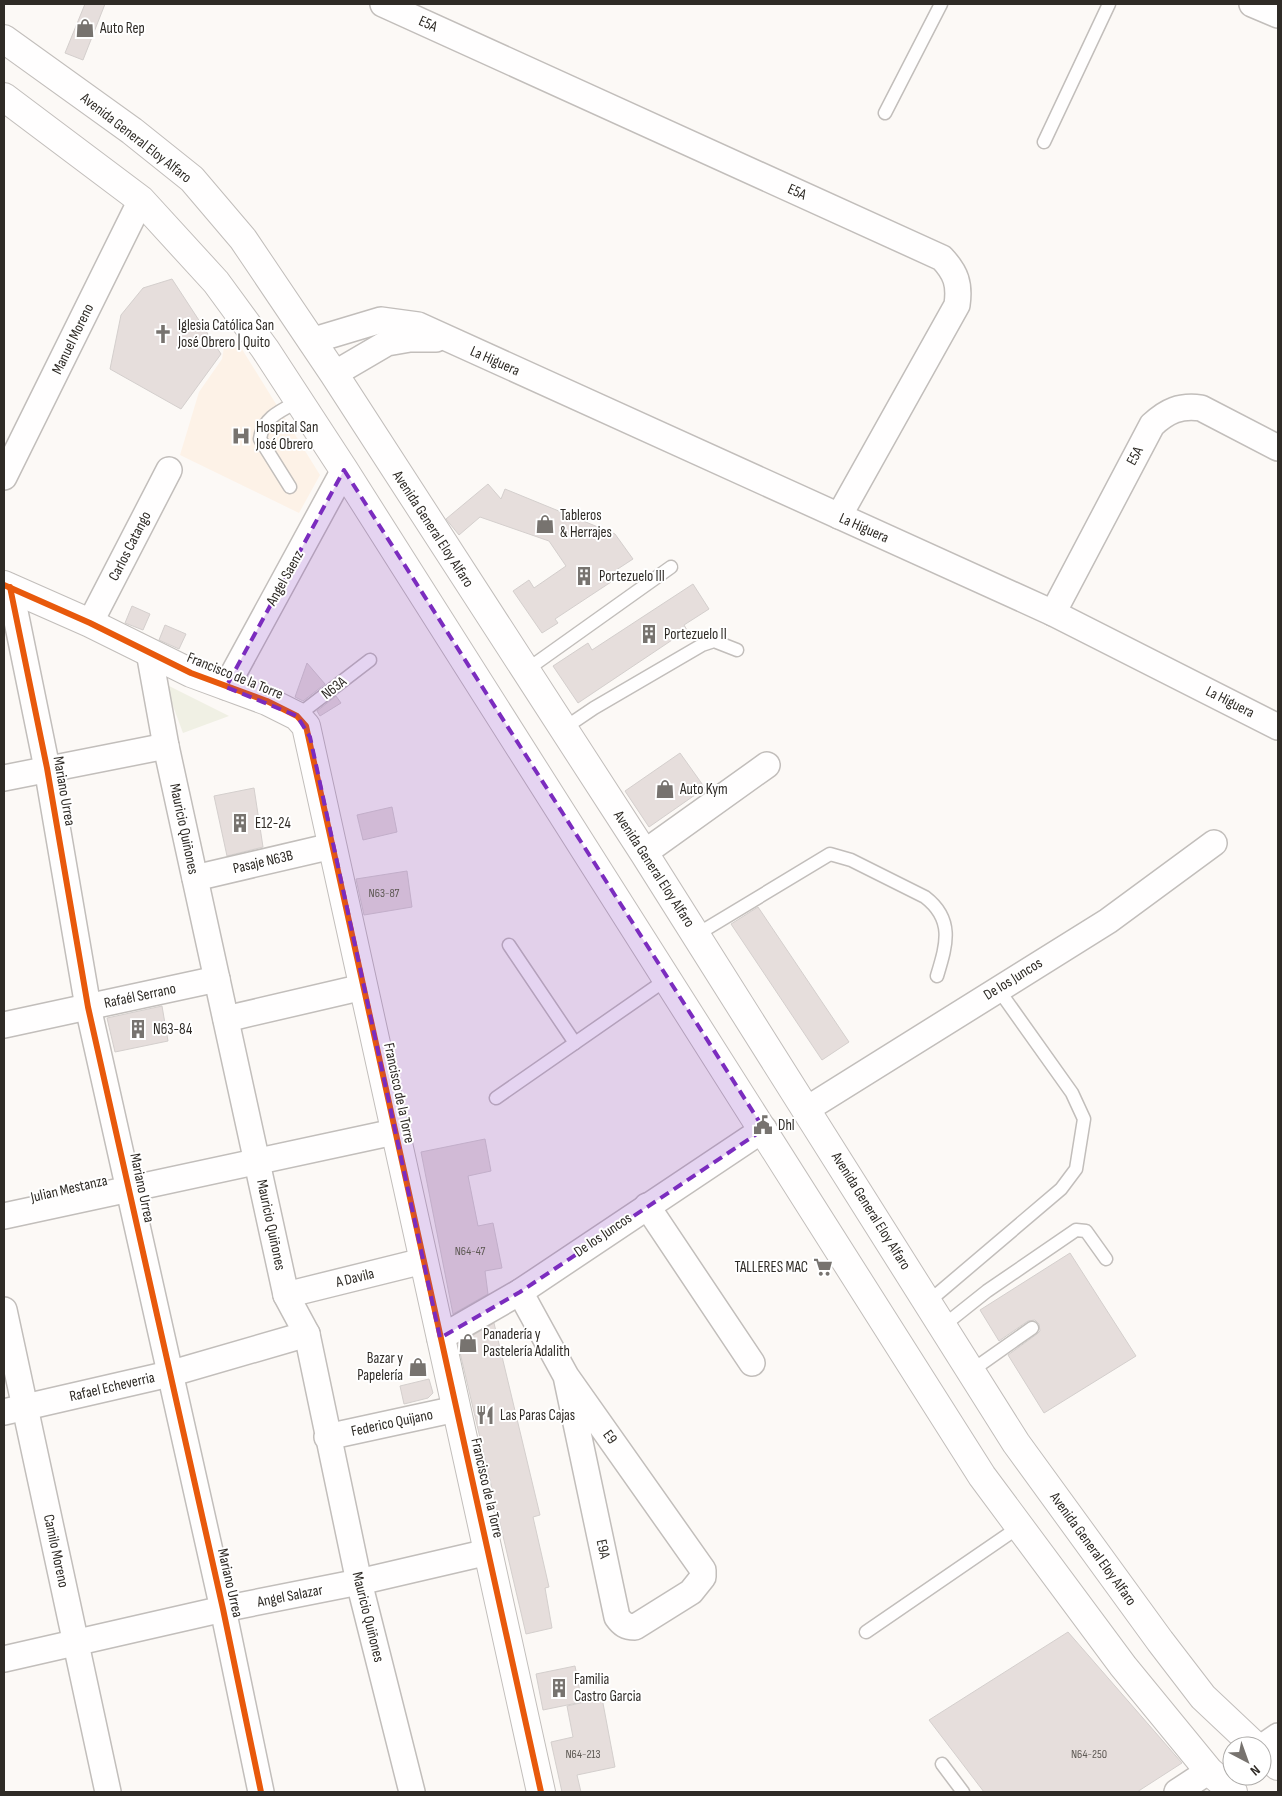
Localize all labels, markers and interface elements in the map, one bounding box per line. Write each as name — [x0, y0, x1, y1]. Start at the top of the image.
street label: E5A — [416, 12, 441, 37]
shop icon: Auto Rep — [74, 17, 96, 39]
place label: Auto Rep — [99, 19, 145, 38]
street label: Avenida General Eloy Alfaro — [76, 88, 195, 187]
street label: E5A — [785, 180, 810, 205]
street label: Manuel Moreno — [48, 300, 98, 378]
place label: Iglesia Católica San José Obrero | Quito — [177, 316, 274, 352]
church icon: Iglesia Católica San José Obrero | Quito — [152, 323, 174, 345]
street label: La Higuera — [467, 342, 523, 380]
place label: Hospital San José Obrero — [255, 418, 318, 454]
hospital icon: Hospital San José Obrero — [230, 425, 252, 447]
street label: E5A — [1122, 443, 1148, 469]
street label: Avenida General Eloy Alfaro — [388, 466, 478, 591]
place label: Tableros & Herrajes — [560, 506, 612, 542]
street label: Carlos Catango — [104, 508, 156, 584]
street label: La Higuera — [836, 509, 892, 547]
shop icon: Tableros & Herrajes — [534, 513, 556, 535]
street label: Angel Saenz — [262, 546, 308, 610]
building icon: Portezuelo III — [573, 565, 595, 587]
place label: Portezuelo III — [599, 567, 665, 586]
building icon: Portezuelo II — [638, 623, 660, 645]
place label: Portezuelo II — [664, 625, 727, 644]
street label: Francisco de la Torre — [184, 648, 286, 704]
street label: N63A — [318, 672, 351, 704]
street label: La Higuera — [1202, 682, 1258, 722]
street label: Mariano Urrea — [49, 755, 79, 827]
shop icon: Auto Kym — [654, 778, 676, 800]
place label: Auto Kym — [679, 780, 728, 799]
street label: Mauricio Quiñones — [165, 782, 203, 876]
street label: Avenida General Eloy Alfaro — [609, 806, 699, 931]
building icon: E12-24 — [229, 812, 251, 834]
place label: E12-24 — [255, 814, 291, 833]
street label: Pasaje N63B — [231, 846, 295, 878]
house number: N63-87 — [369, 886, 400, 901]
street label: De los Juncos — [980, 953, 1046, 1005]
street label: Rafaél Serrano — [102, 979, 178, 1013]
building icon: N63-84 — [127, 1018, 149, 1040]
place label: N63-84 — [153, 1020, 192, 1039]
street label: Francisco de la Torre — [379, 1041, 419, 1145]
public building icon: Dhl — [752, 1114, 774, 1136]
place label: Dhl — [778, 1116, 795, 1135]
street label: Avenida General Eloy Alfaro — [827, 1148, 915, 1273]
street label: Mariano Urrea — [125, 1152, 159, 1225]
street label: Julian Mestanza — [28, 1171, 109, 1207]
street label: Mauricio Quiñones — [252, 1178, 290, 1272]
street label: De los Juncos — [570, 1209, 636, 1261]
house number: N64-47 — [455, 1244, 486, 1259]
supermarket icon: TALLERES MAC — [812, 1256, 834, 1278]
place label: TALLERES MAC — [734, 1258, 808, 1277]
street label: A Davila — [333, 1264, 376, 1292]
place label: Panadería y Pastelería Adalith — [483, 1325, 570, 1361]
shop icon: Panadería y Pastelería Adalith — [457, 1332, 479, 1354]
place label: Bazar y Papelería — [357, 1349, 403, 1385]
shop icon: Bazar y Papelería — [407, 1356, 429, 1378]
street label: Rafael Echeverria — [67, 1368, 157, 1406]
restaurant icon: Las Paras Cajas — [474, 1404, 496, 1426]
street label: Federico Quijano — [349, 1405, 435, 1441]
place label: Las Paras Cajas — [500, 1406, 575, 1425]
street label: E9 — [599, 1426, 621, 1448]
street label: Francisco de la Torre — [466, 1436, 508, 1540]
street label: Avenida General Eloy Alfaro — [1045, 1488, 1141, 1609]
street label: Camilo Moreno — [39, 1513, 73, 1589]
street label: E9A — [592, 1538, 614, 1561]
street label: Mariano Urrea — [213, 1547, 247, 1620]
street label: Mauricio Quiñones — [348, 1570, 388, 1664]
street label: Angel Salazar — [255, 1580, 325, 1612]
place label: Familia Castro Garcia — [574, 1670, 641, 1706]
building icon: Familia Castro Garcia — [548, 1677, 570, 1699]
north arrow — [1222, 1736, 1272, 1786]
house number: N64-213 — [565, 1747, 601, 1762]
house number: N64-250 — [1071, 1747, 1107, 1762]
text: N — [1247, 1762, 1264, 1779]

